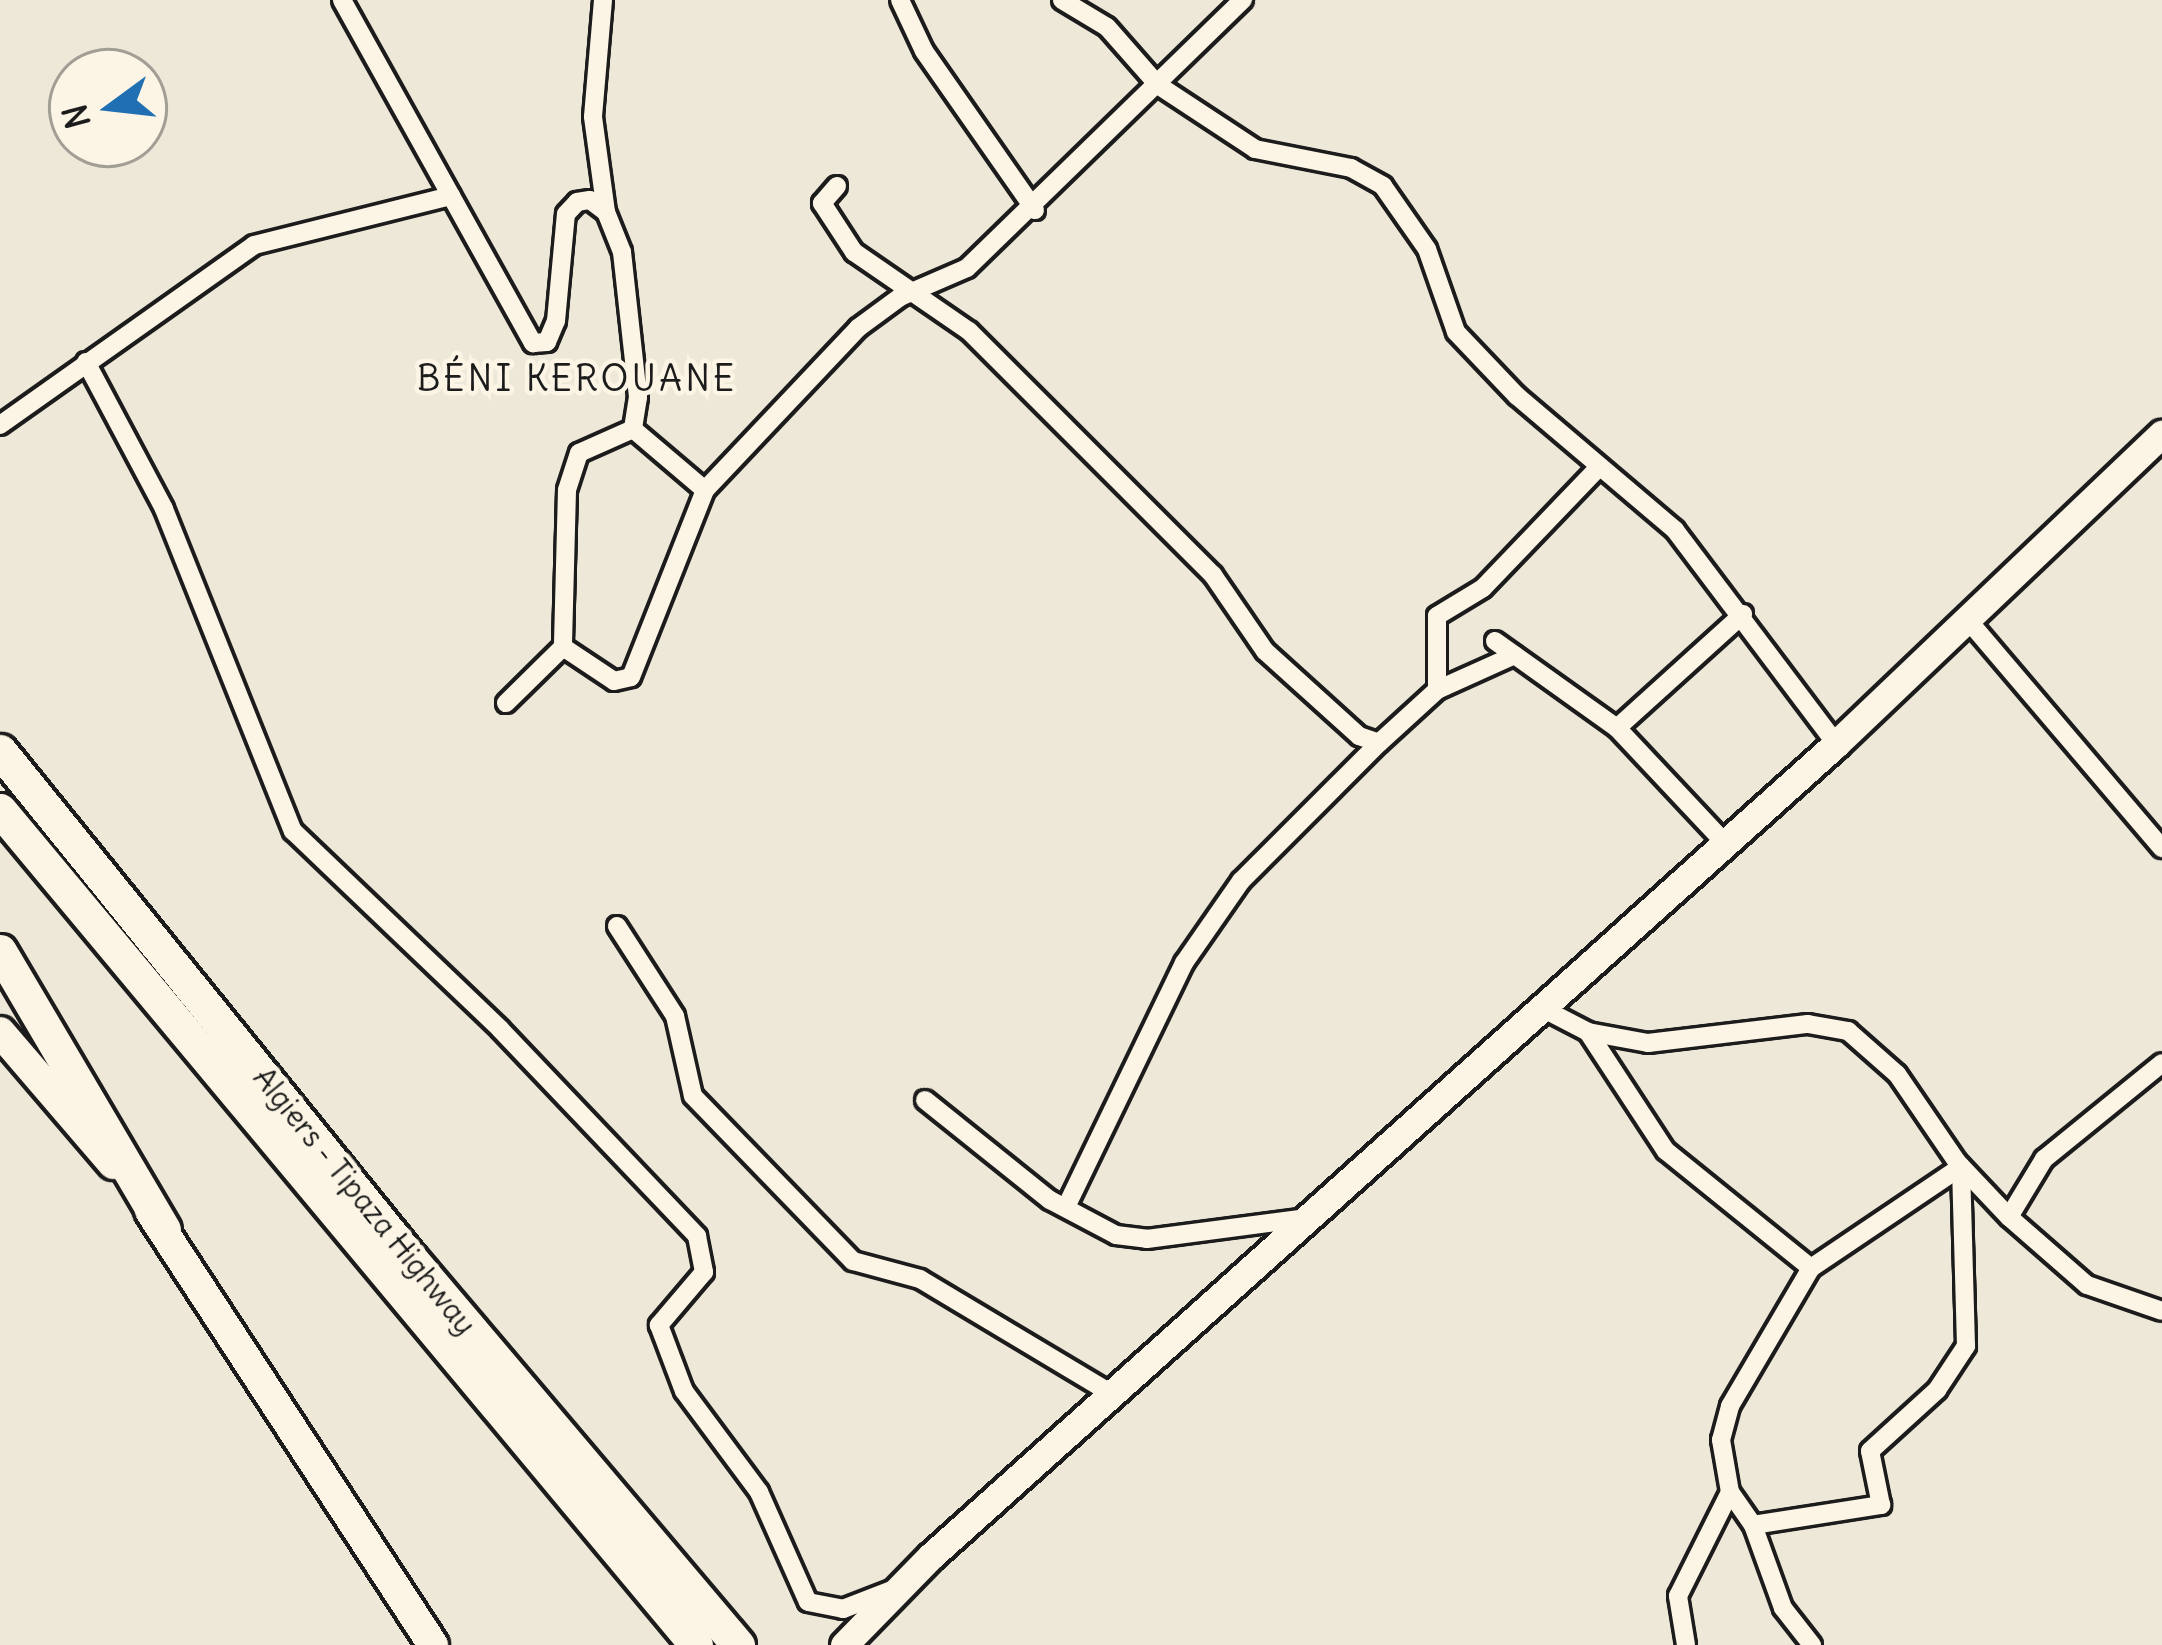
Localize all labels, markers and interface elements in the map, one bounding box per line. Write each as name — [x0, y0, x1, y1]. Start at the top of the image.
north arrow — [48, 48, 168, 168]
text: N — [53, 100, 99, 133]
district label: BÉNI KEROUANE — [417, 357, 737, 401]
street label: Algiers - Tipaza Highway — [246, 1060, 484, 1342]

